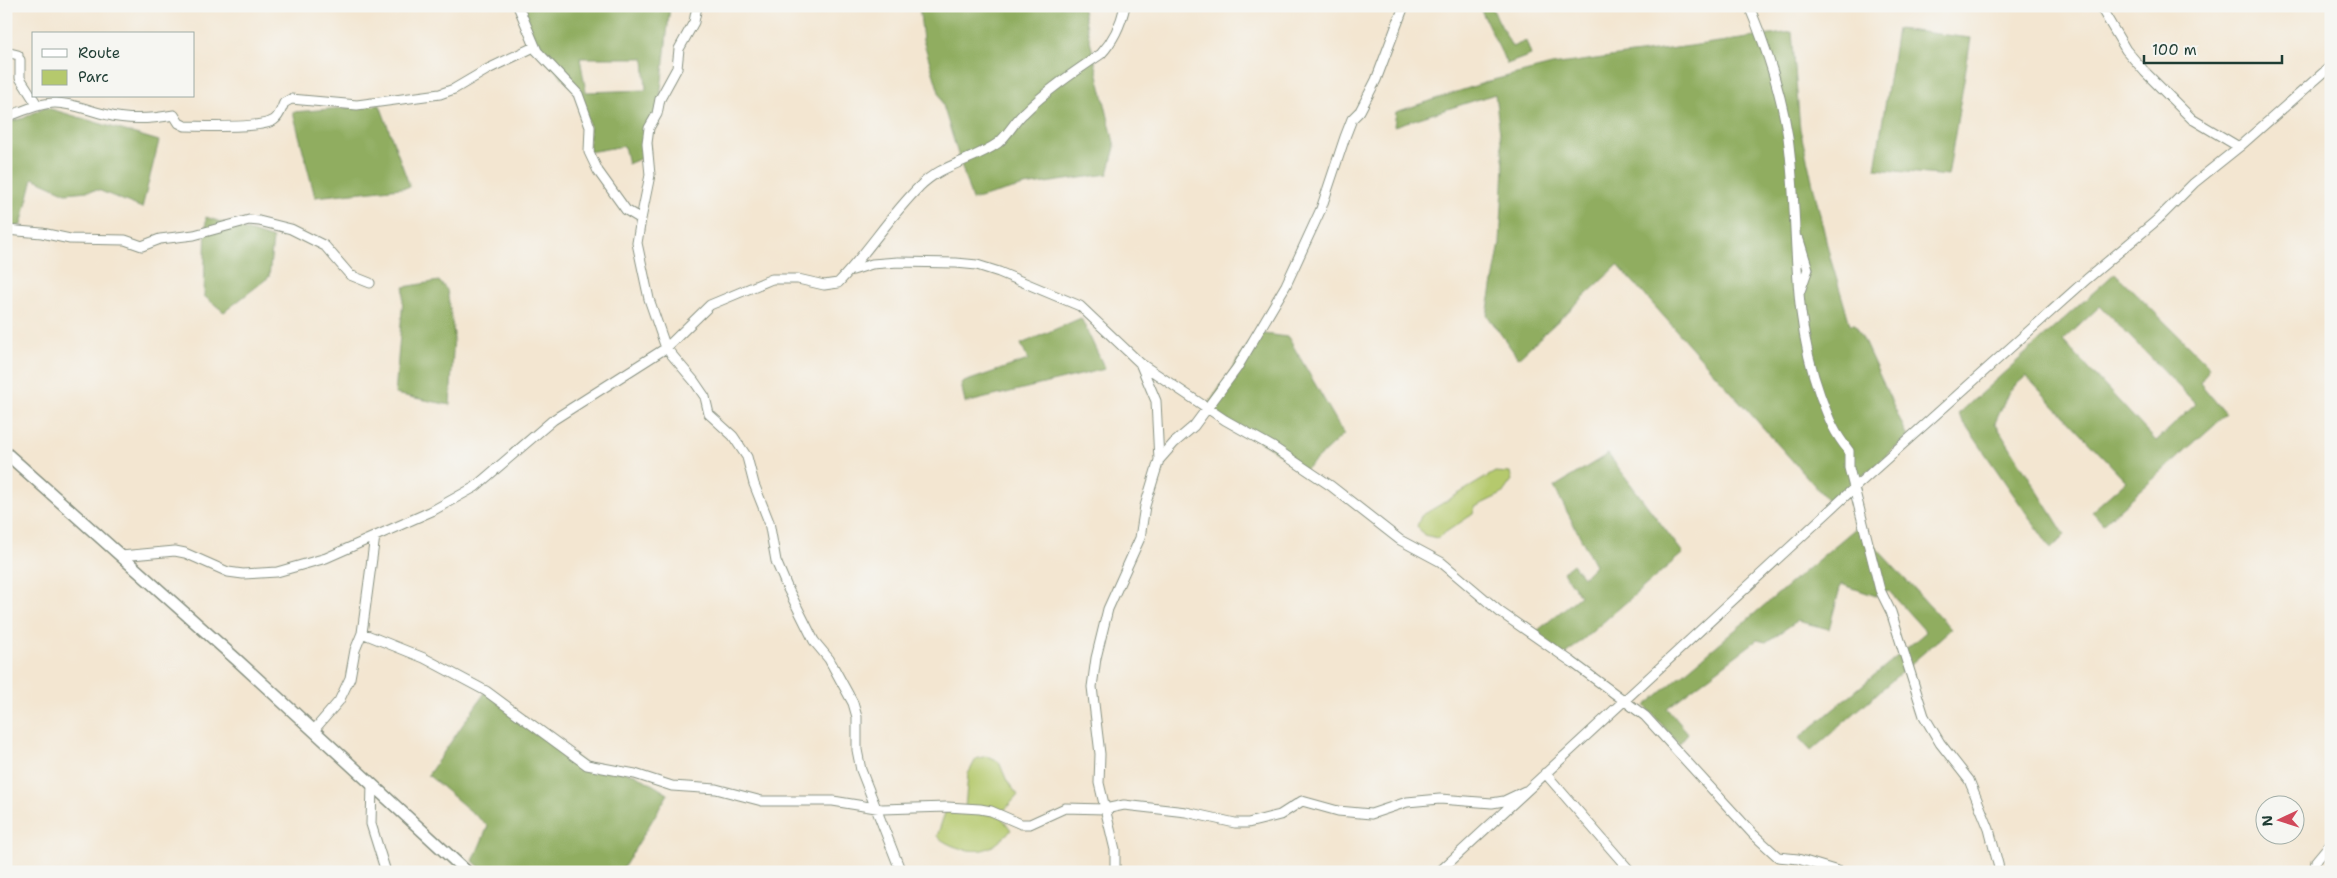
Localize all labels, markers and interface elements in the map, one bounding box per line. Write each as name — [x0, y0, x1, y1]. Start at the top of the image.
legend — [32, 32, 195, 98]
scale bar — [2144, 32, 2282, 64]
text: 100 m — [2152, 40, 2197, 60]
text: Route — [78, 43, 120, 63]
text: Parc — [78, 67, 109, 87]
north arrow — [2254, 796, 2304, 846]
text: N — [2258, 815, 2276, 827]

